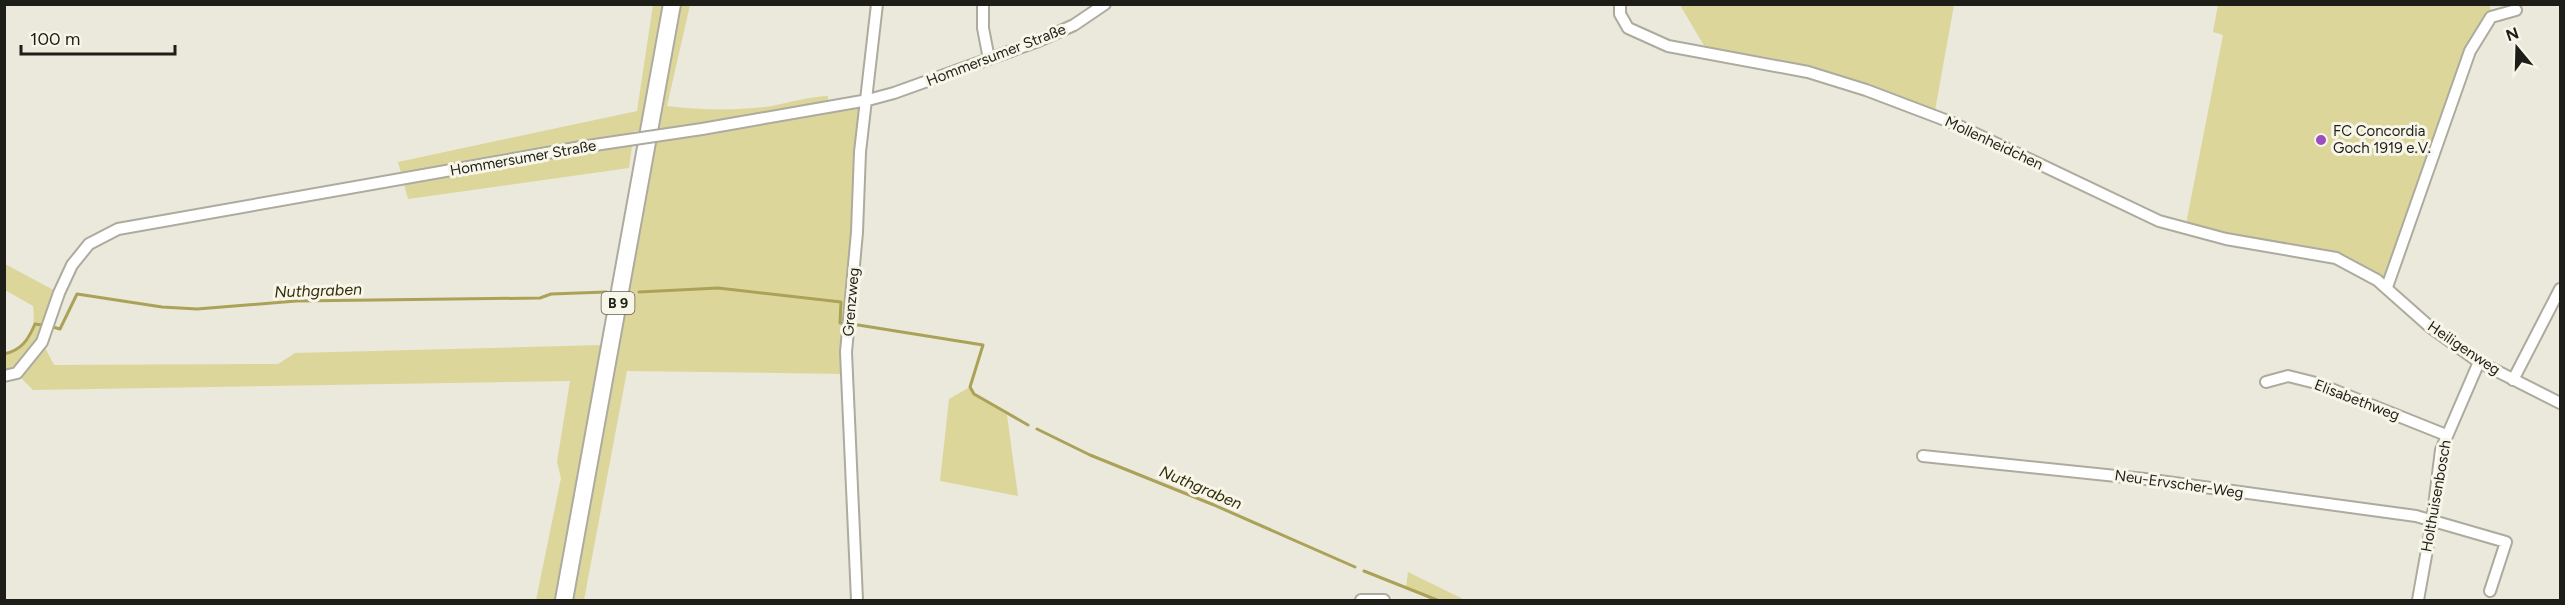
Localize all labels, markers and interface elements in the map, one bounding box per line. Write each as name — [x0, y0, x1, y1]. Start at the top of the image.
scale bar — [21, 18, 176, 56]
north arrow — [2487, 18, 2547, 78]
street label: Hommersumer Straße — [924, 20, 1068, 90]
text: N — [2503, 23, 2521, 45]
text: 100 m — [30, 28, 80, 50]
street label: Mollenheidchen — [1942, 112, 2046, 174]
place label: FC Concordia Goch 1919 e.V. — [2333, 122, 2431, 157]
marker: FC Concordia Goch 1919 e.V. — [2314, 133, 2328, 147]
street label: Hommersumer Straße — [449, 136, 597, 180]
street label: Grenzweg — [839, 267, 863, 337]
water label: Nuthgraben — [274, 279, 362, 302]
road number: B 9 — [602, 292, 634, 314]
street label: Heiligenweg — [2424, 317, 2504, 379]
street label: Elisabethweg — [2312, 376, 2402, 424]
street label: Holthuisenbosch — [2417, 438, 2455, 554]
water label: Nuthgraben — [1157, 462, 1245, 513]
street label: Neu-Ervscher-Weg — [2113, 466, 2245, 502]

